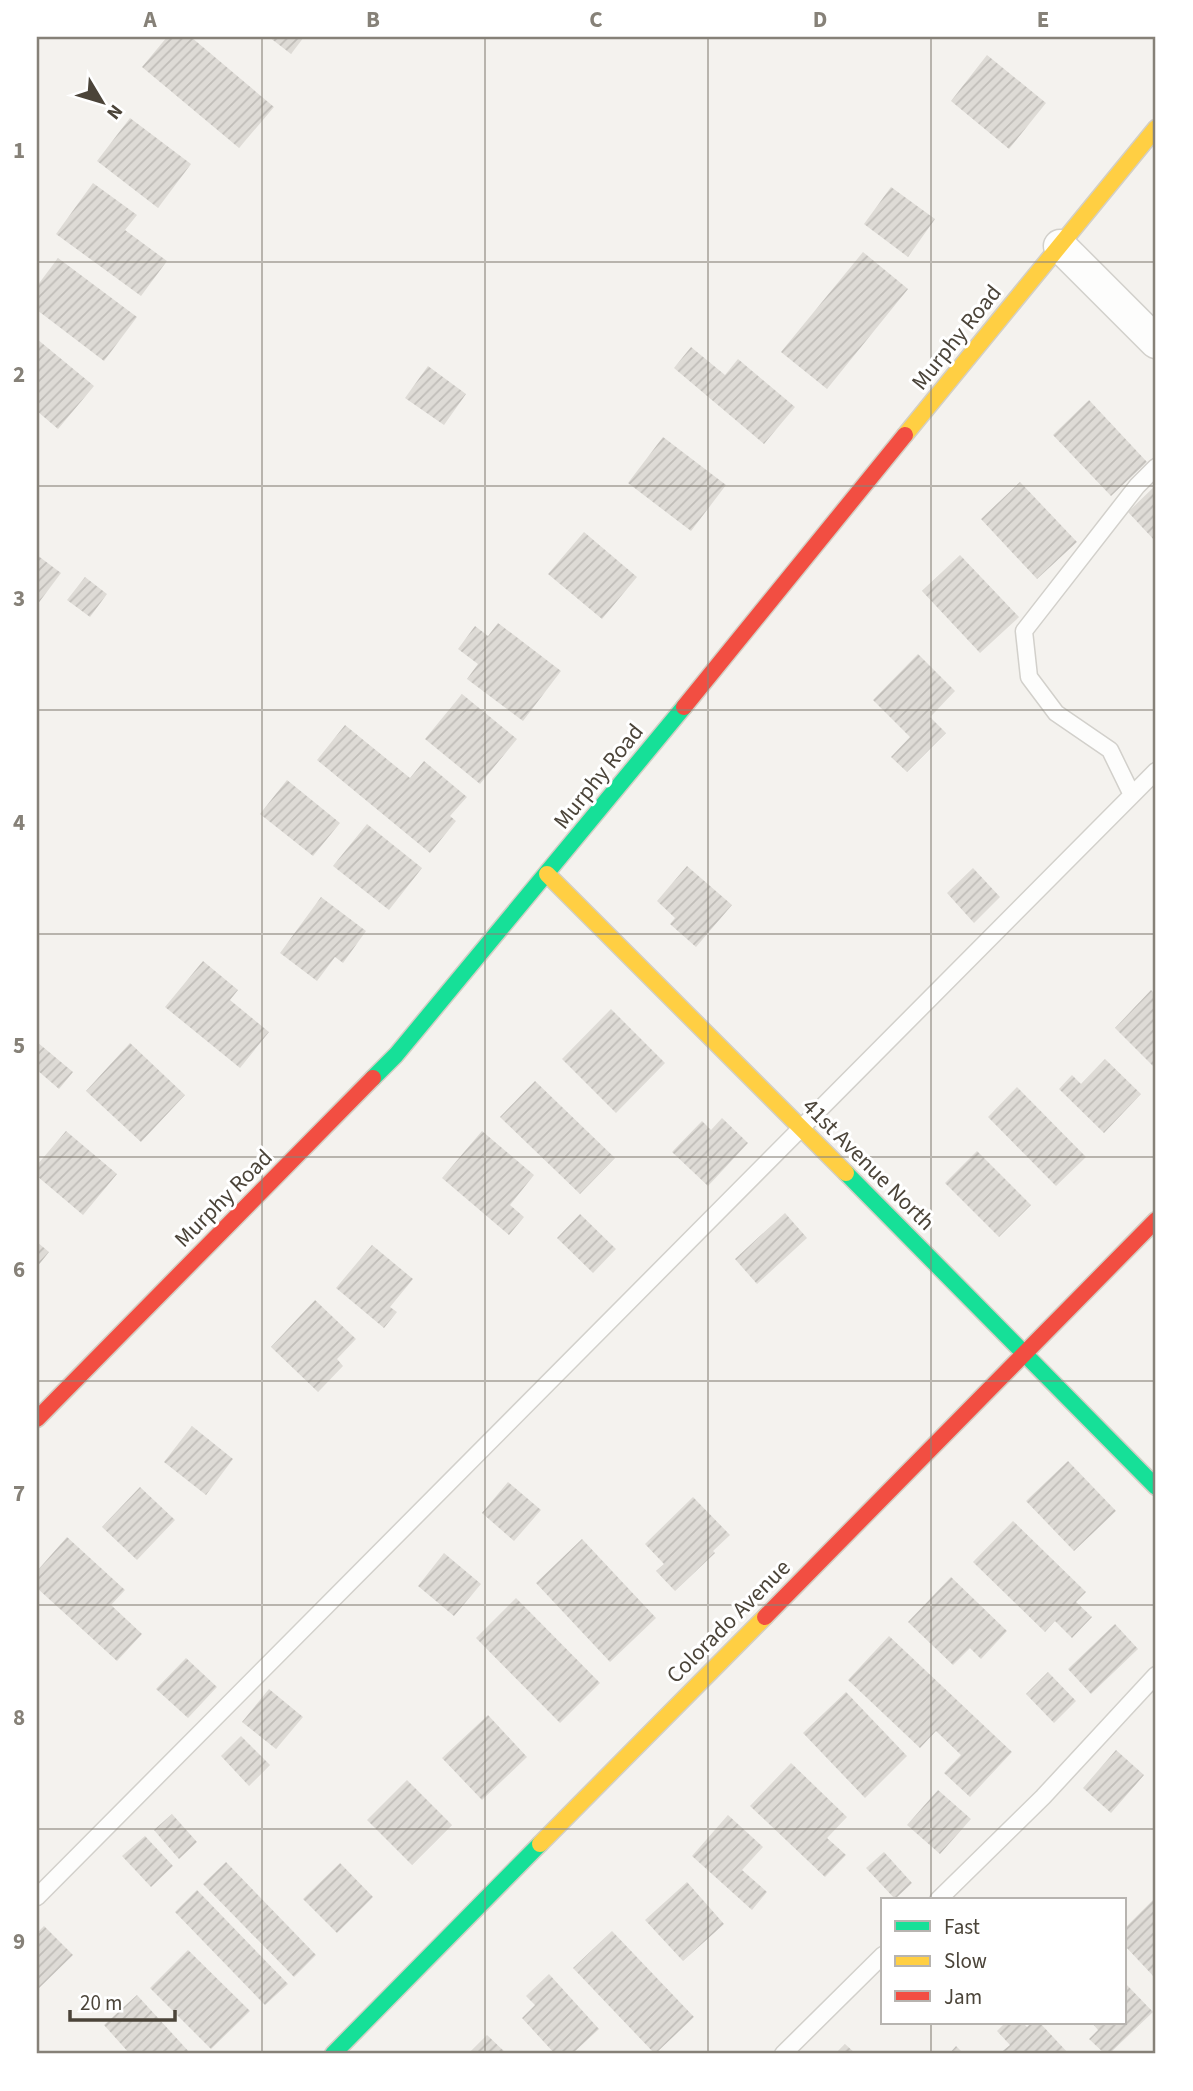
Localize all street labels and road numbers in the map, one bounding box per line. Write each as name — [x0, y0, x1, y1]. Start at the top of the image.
street label: Murphy Road — [904, 278, 1009, 397]
street label: Murphy Road — [546, 717, 651, 836]
street label: 41st Avenue North — [795, 1091, 942, 1238]
street label: Murphy Road — [167, 1142, 280, 1255]
street label: Colorado Avenue — [659, 1552, 798, 1691]

